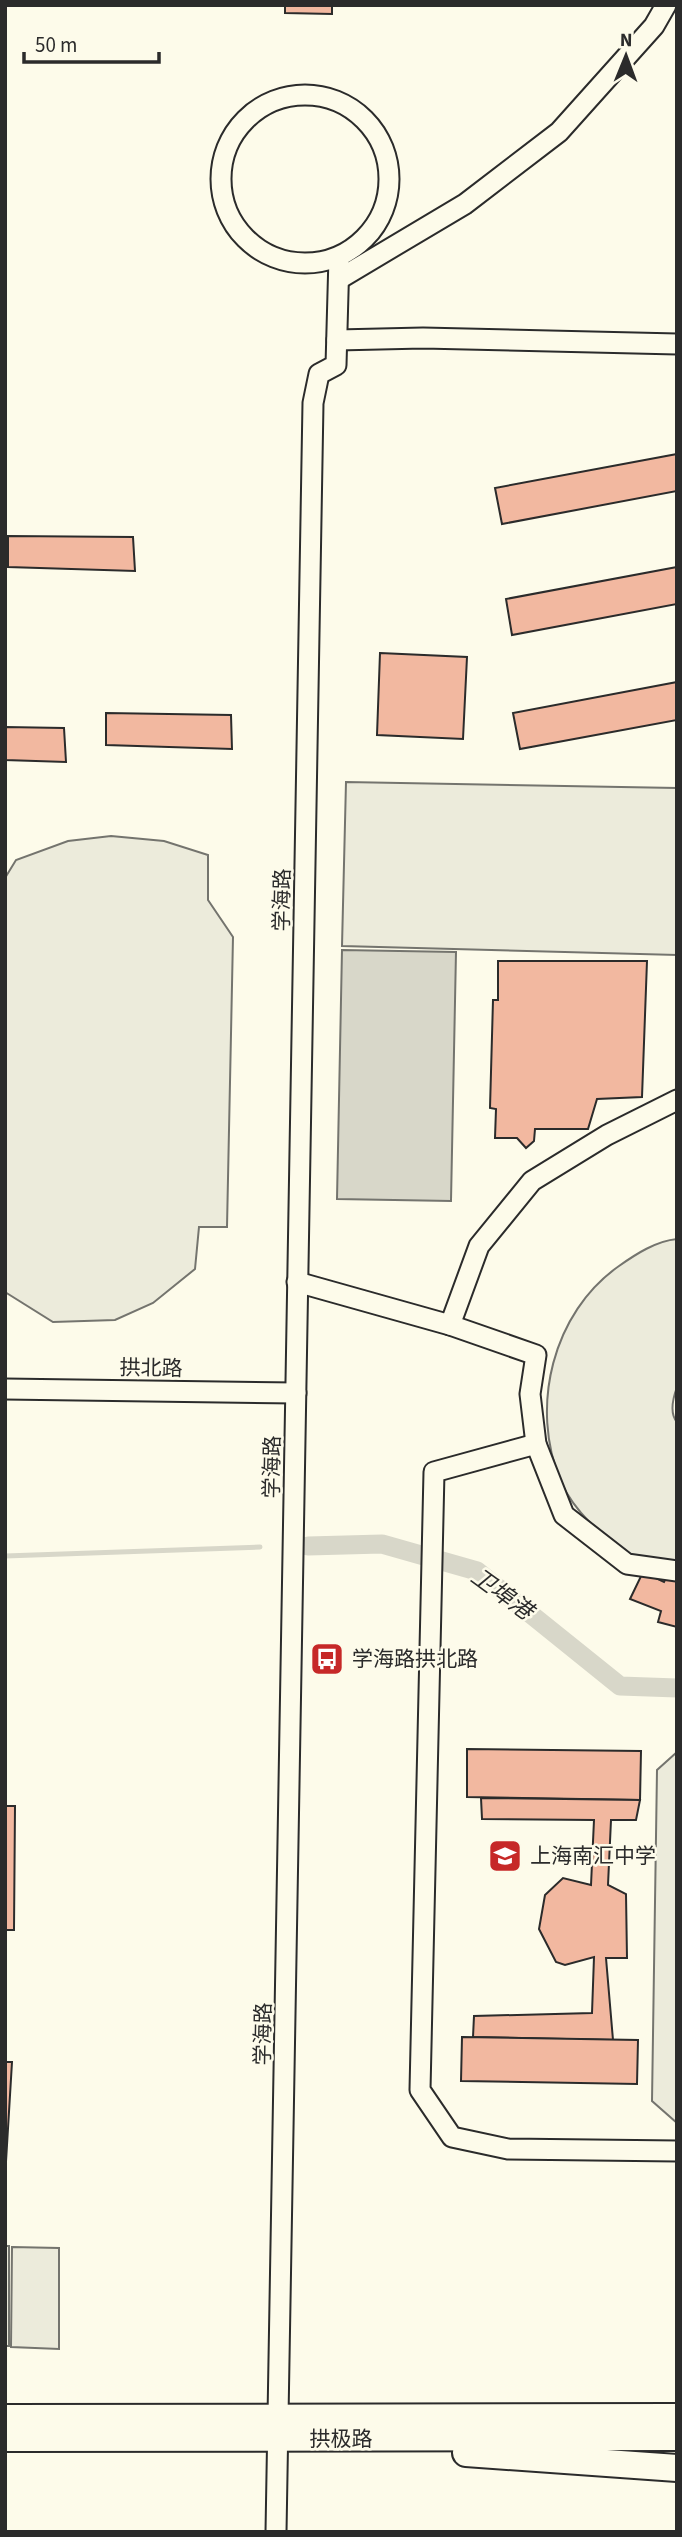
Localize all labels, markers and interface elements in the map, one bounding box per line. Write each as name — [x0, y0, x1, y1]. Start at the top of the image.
scale bar — [24, 21, 159, 65]
north arrow — [591, 21, 661, 91]
text: N — [620, 27, 633, 54]
text: 50 m — [35, 30, 77, 60]
street label: 学海路 — [266, 868, 298, 932]
street label: 拱北路 — [119, 1352, 183, 1384]
street label: 学海路 — [256, 1435, 288, 1499]
water label: 卫埠港 — [464, 1560, 542, 1629]
bus stop icon: 学海路拱北路 — [308, 1640, 346, 1678]
place label: 学海路拱北路 — [352, 1644, 478, 1674]
school or university icon: 上海南汇中学 — [486, 1837, 524, 1875]
place label: 上海南汇中学 — [530, 1841, 656, 1871]
street label: 学海路 — [247, 2002, 279, 2066]
street label: 拱极路 — [310, 2424, 373, 2454]

